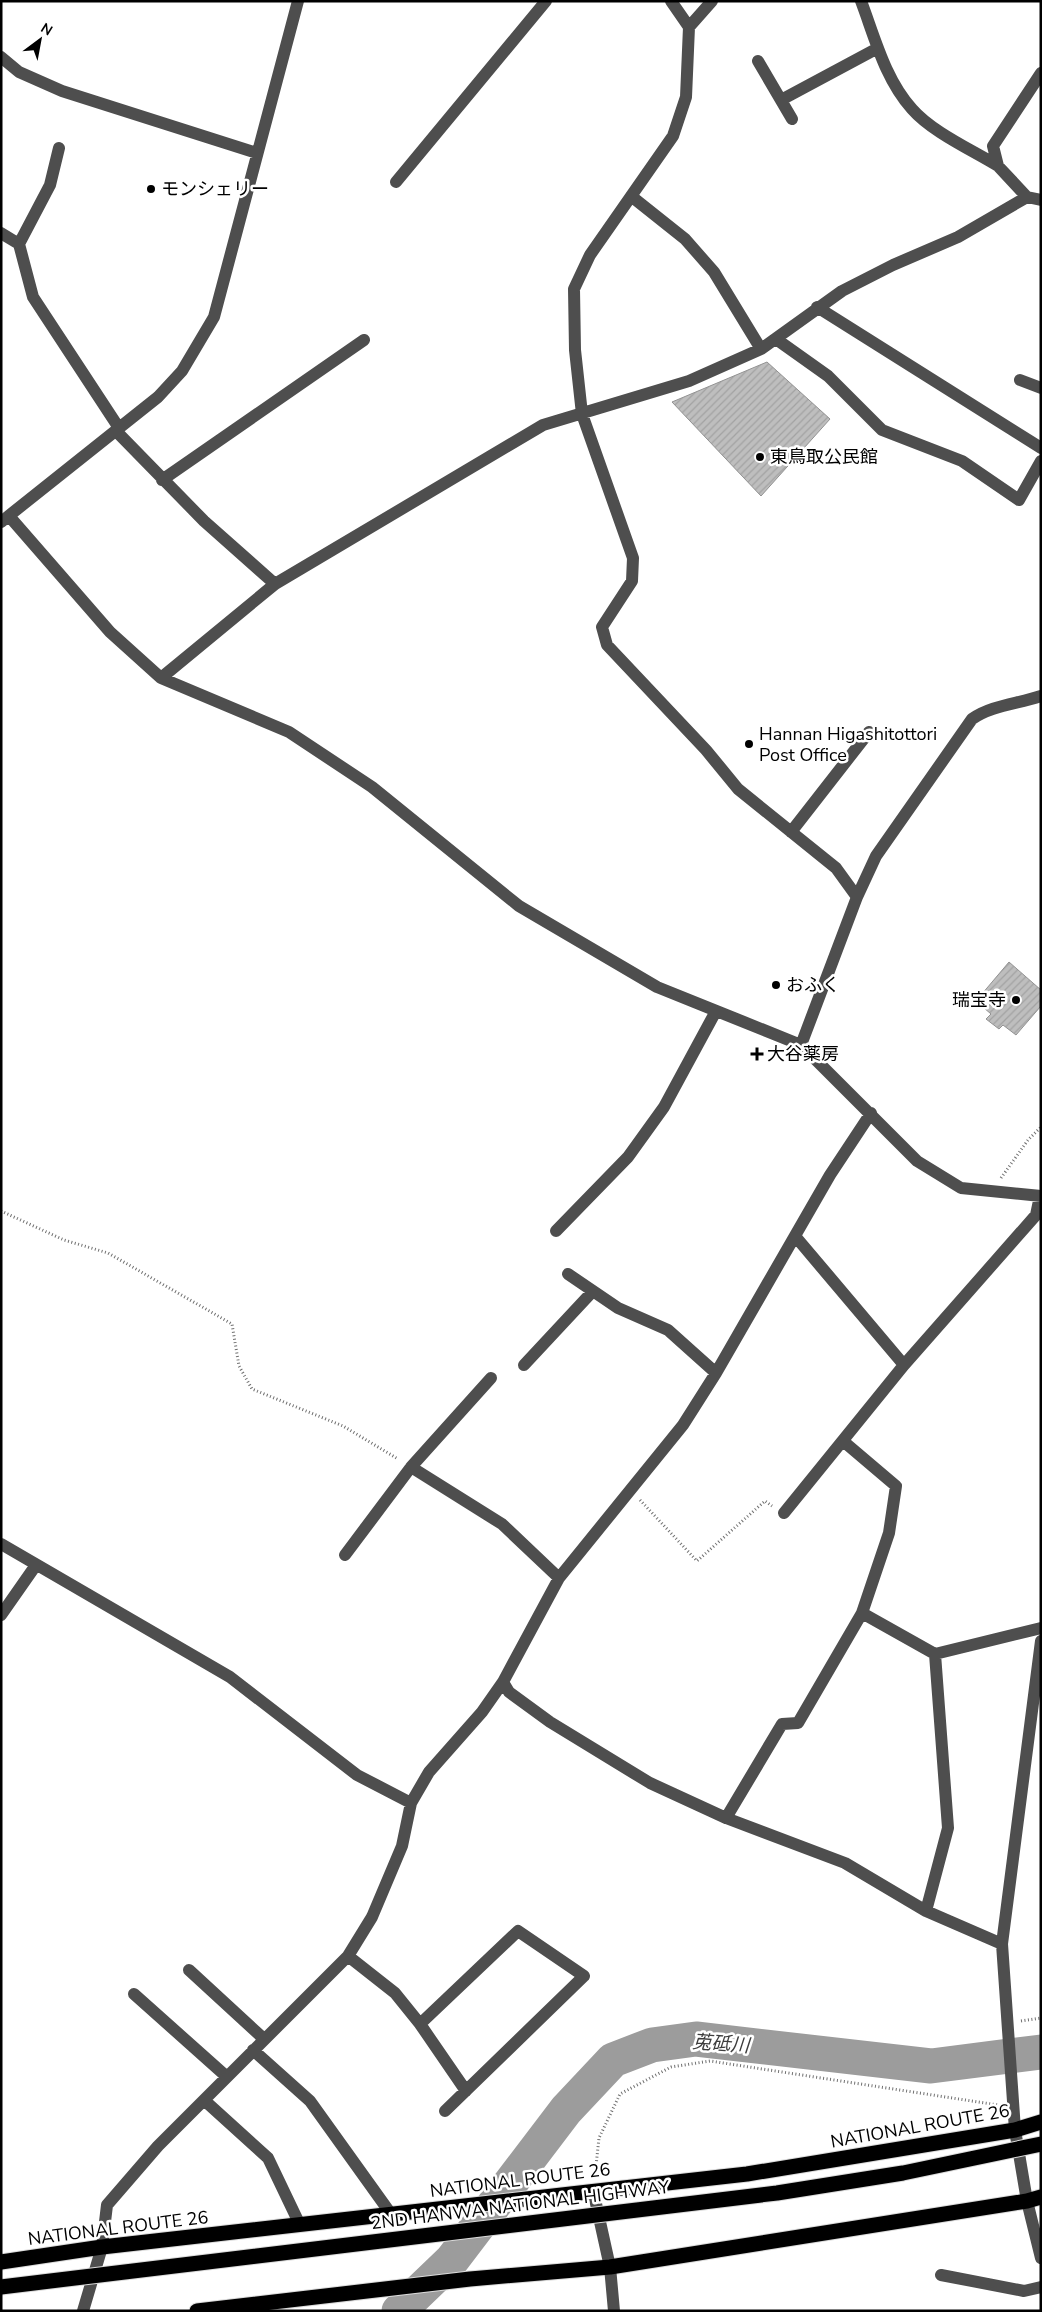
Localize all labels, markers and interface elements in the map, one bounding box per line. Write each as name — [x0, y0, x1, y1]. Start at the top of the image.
north arrow — [15, 15, 65, 65]
text: N — [37, 19, 56, 40]
place label: モンシェリー — [161, 177, 269, 201]
marker: モンシェリー — [145, 183, 157, 195]
place label: 東鳥取公民館 — [770, 445, 878, 469]
marker: 東鳥取公民館 — [754, 451, 766, 463]
place label: Hannan Higashitottori Post Office — [759, 722, 937, 767]
marker: Hannan Higashitottori Post Office — [743, 738, 755, 750]
place label: おふく — [786, 973, 840, 997]
marker: おふく — [770, 979, 782, 991]
place label: 瑞宝寺 — [952, 988, 1006, 1012]
marker: 瑞宝寺 — [1010, 994, 1022, 1006]
place label: 大谷薬房 — [767, 1042, 839, 1066]
marker: 大谷薬房 — [751, 1048, 763, 1060]
water label: 莵砥川 — [692, 2029, 752, 2059]
street label: NATIONAL ROUTE 26 — [829, 2098, 1011, 2154]
street label: NATIONAL ROUTE 26 — [428, 2157, 612, 2203]
street label: 2ND HANWA NATIONAL HIGHWAY — [369, 2175, 671, 2235]
street label: NATIONAL ROUTE 26 — [26, 2205, 210, 2251]

